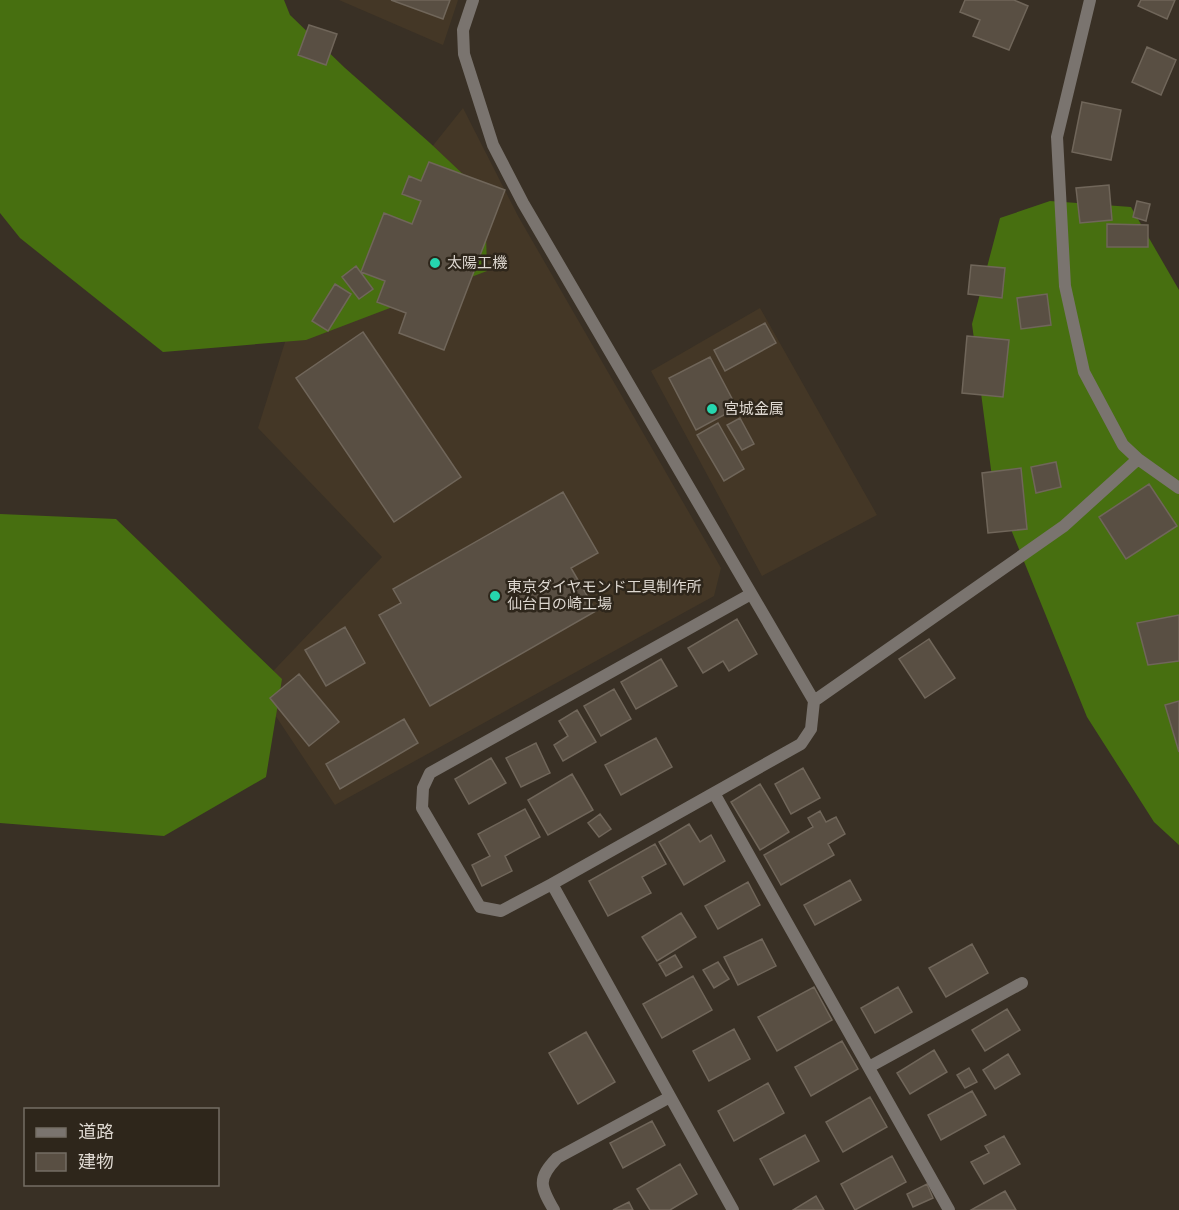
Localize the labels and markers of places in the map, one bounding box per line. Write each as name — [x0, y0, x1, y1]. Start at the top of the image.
place label: 太陽工機 — [447, 251, 507, 274]
marker: 太陽工機 — [428, 256, 442, 270]
place label: 宮城金属 — [724, 397, 784, 420]
marker: 宮城金属 — [705, 402, 719, 416]
place label: 東京ダイヤモンド工具制作所 仙台日の崎工場 — [507, 575, 702, 615]
marker: 東京ダイヤモンド工具制作所 仙台日の崎工場 — [488, 589, 502, 603]

